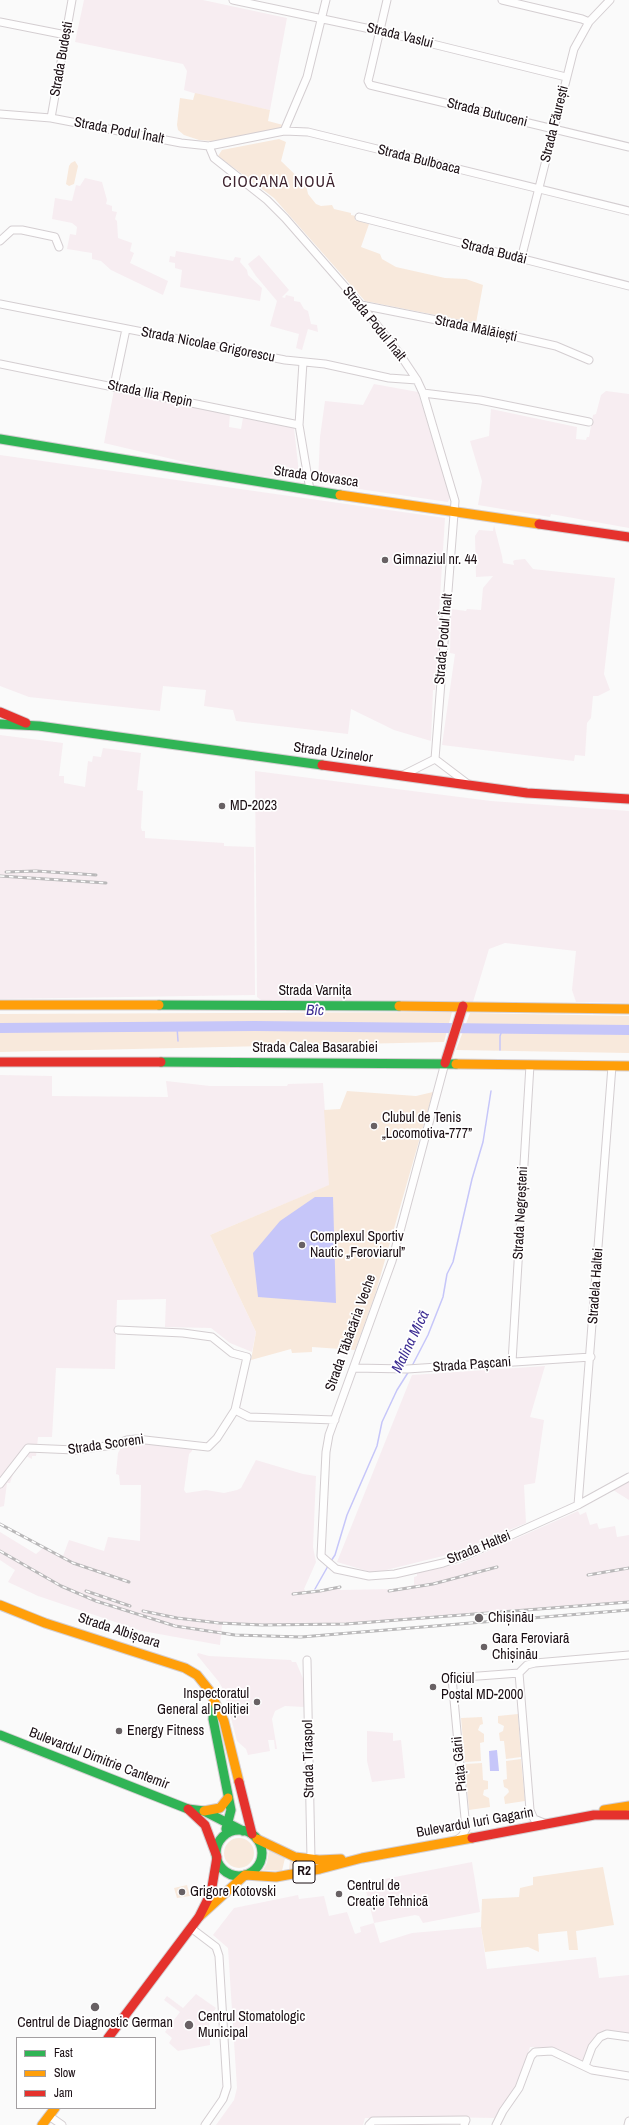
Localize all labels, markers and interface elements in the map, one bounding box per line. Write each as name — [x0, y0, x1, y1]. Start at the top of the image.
street label: Strada Budești — [47, 20, 77, 98]
street label: Strada Vaslui — [365, 20, 435, 52]
street label: Strada Făurești — [537, 84, 573, 164]
street label: Strada Butuceni — [445, 95, 529, 131]
street label: Strada Podul Înalt — [73, 114, 165, 148]
street label: Strada Bulboaca — [376, 142, 462, 178]
district label: CIOCANA NOUĂ — [222, 173, 336, 193]
street label: Strada Budăi — [459, 236, 529, 268]
street label: Strada Podul Înalt — [339, 283, 409, 365]
street label: Strada Mălăiești — [433, 312, 519, 346]
street label: Strada Nicolae Grigorescu — [140, 324, 276, 366]
street label: Strada Ilia Repin — [106, 377, 194, 411]
street label: Strada Otovasca — [272, 463, 360, 491]
place label: Gimnaziul nr. 44 — [393, 552, 477, 568]
marker: Gimnaziul nr. 44 — [380, 555, 390, 565]
street label: Strada Podul Înalt — [432, 593, 456, 685]
street label: Strada Uzinelor — [292, 739, 374, 767]
place label: MD-2023 — [230, 798, 277, 814]
marker: MD-2023 — [217, 801, 227, 811]
street label: Strada Varnița — [278, 983, 352, 999]
water label: Bîc — [306, 1002, 324, 1020]
street label: Strada Calea Basarabiei — [252, 1040, 378, 1056]
place label: Clubul de Tenis „Locomotiva-777” — [382, 1110, 472, 1142]
marker: Clubul de Tenis „Locomotiva-777” — [369, 1121, 379, 1131]
street label: Strada Negreșteni — [510, 1166, 532, 1260]
place label: Complexul Sportiv Nautic „Feroviarul” — [310, 1229, 405, 1262]
marker: Complexul Sportiv Nautic „Feroviarul” — [297, 1240, 307, 1250]
street label: Stradela Haltei — [585, 1248, 607, 1324]
street label: Strada Tăbăcăria Veche — [322, 1272, 380, 1394]
water label: Malina Mică — [388, 1308, 434, 1376]
street label: Strada Pașcani — [432, 1354, 512, 1376]
street label: Strada Scoreni — [67, 1431, 145, 1459]
street label: Strada Haltei — [445, 1528, 513, 1568]
street label: Strada Albișoara — [76, 1610, 162, 1652]
place label: Chișinău — [488, 1610, 534, 1626]
marker: Chișinău — [473, 1612, 485, 1624]
place label: Gara Feroviară Chișinău — [492, 1631, 569, 1664]
marker: Gara Feroviară Chișinău — [479, 1642, 489, 1652]
place label: Oficiul Poștal MD-2000 — [441, 1671, 523, 1704]
marker: Oficiul Poștal MD-2000 — [428, 1682, 438, 1692]
place label: Inspectoratul General al Poliției — [157, 1686, 249, 1718]
marker: Inspectoratul General al Poliției — [252, 1697, 262, 1707]
street label: Strada Tiraspol — [300, 1720, 318, 1798]
place label: Energy Fitness — [127, 1723, 204, 1739]
street label: Bulevardul Dimitrie Cantemir — [27, 1725, 171, 1793]
marker: Energy Fitness — [114, 1726, 124, 1736]
street label: Piața Gării — [449, 1736, 471, 1792]
street label: Bulevardul Iuri Gagarin — [415, 1804, 535, 1842]
road number: R2 — [293, 1861, 315, 1883]
place label: Centrul de Creație Tehnică — [347, 1878, 428, 1910]
place label: Grigore Kotovski — [190, 1884, 276, 1900]
marker: Grigore Kotovski — [177, 1887, 187, 1897]
marker: Centrul de Creație Tehnică — [334, 1889, 344, 1899]
marker: Centrul de Diagnostic German — [89, 2001, 101, 2013]
place label: Centrul Stomatologic Municipal — [198, 2009, 305, 2042]
place label: Centrul de Diagnostic German — [17, 2015, 173, 2031]
marker: Centrul Stomatologic Municipal — [183, 2019, 195, 2031]
legend — [16, 2037, 156, 2109]
text: Fast — [54, 2045, 73, 2061]
text: Slow — [54, 2065, 75, 2081]
text: Jam — [54, 2085, 73, 2101]

